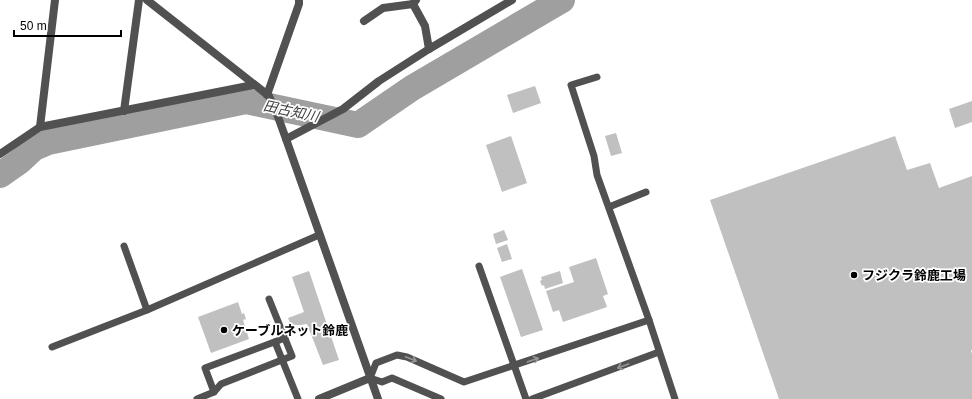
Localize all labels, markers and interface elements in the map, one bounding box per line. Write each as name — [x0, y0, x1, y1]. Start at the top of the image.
scale bar — [14, 12, 121, 38]
text: 50 m — [20, 19, 47, 33]
water label: 田古知川 — [262, 97, 322, 125]
place label: フジクラ鈴鹿工場 — [862, 268, 966, 283]
marker: フジクラ鈴鹿工場 — [849, 270, 859, 280]
place label: ケーブルネット鈴鹿 — [232, 323, 348, 338]
marker: ケーブルネット鈴鹿 — [219, 325, 229, 335]
one-way arrow — [404, 356, 416, 364]
one-way arrow — [526, 356, 539, 363]
one-way arrow — [617, 362, 629, 370]

